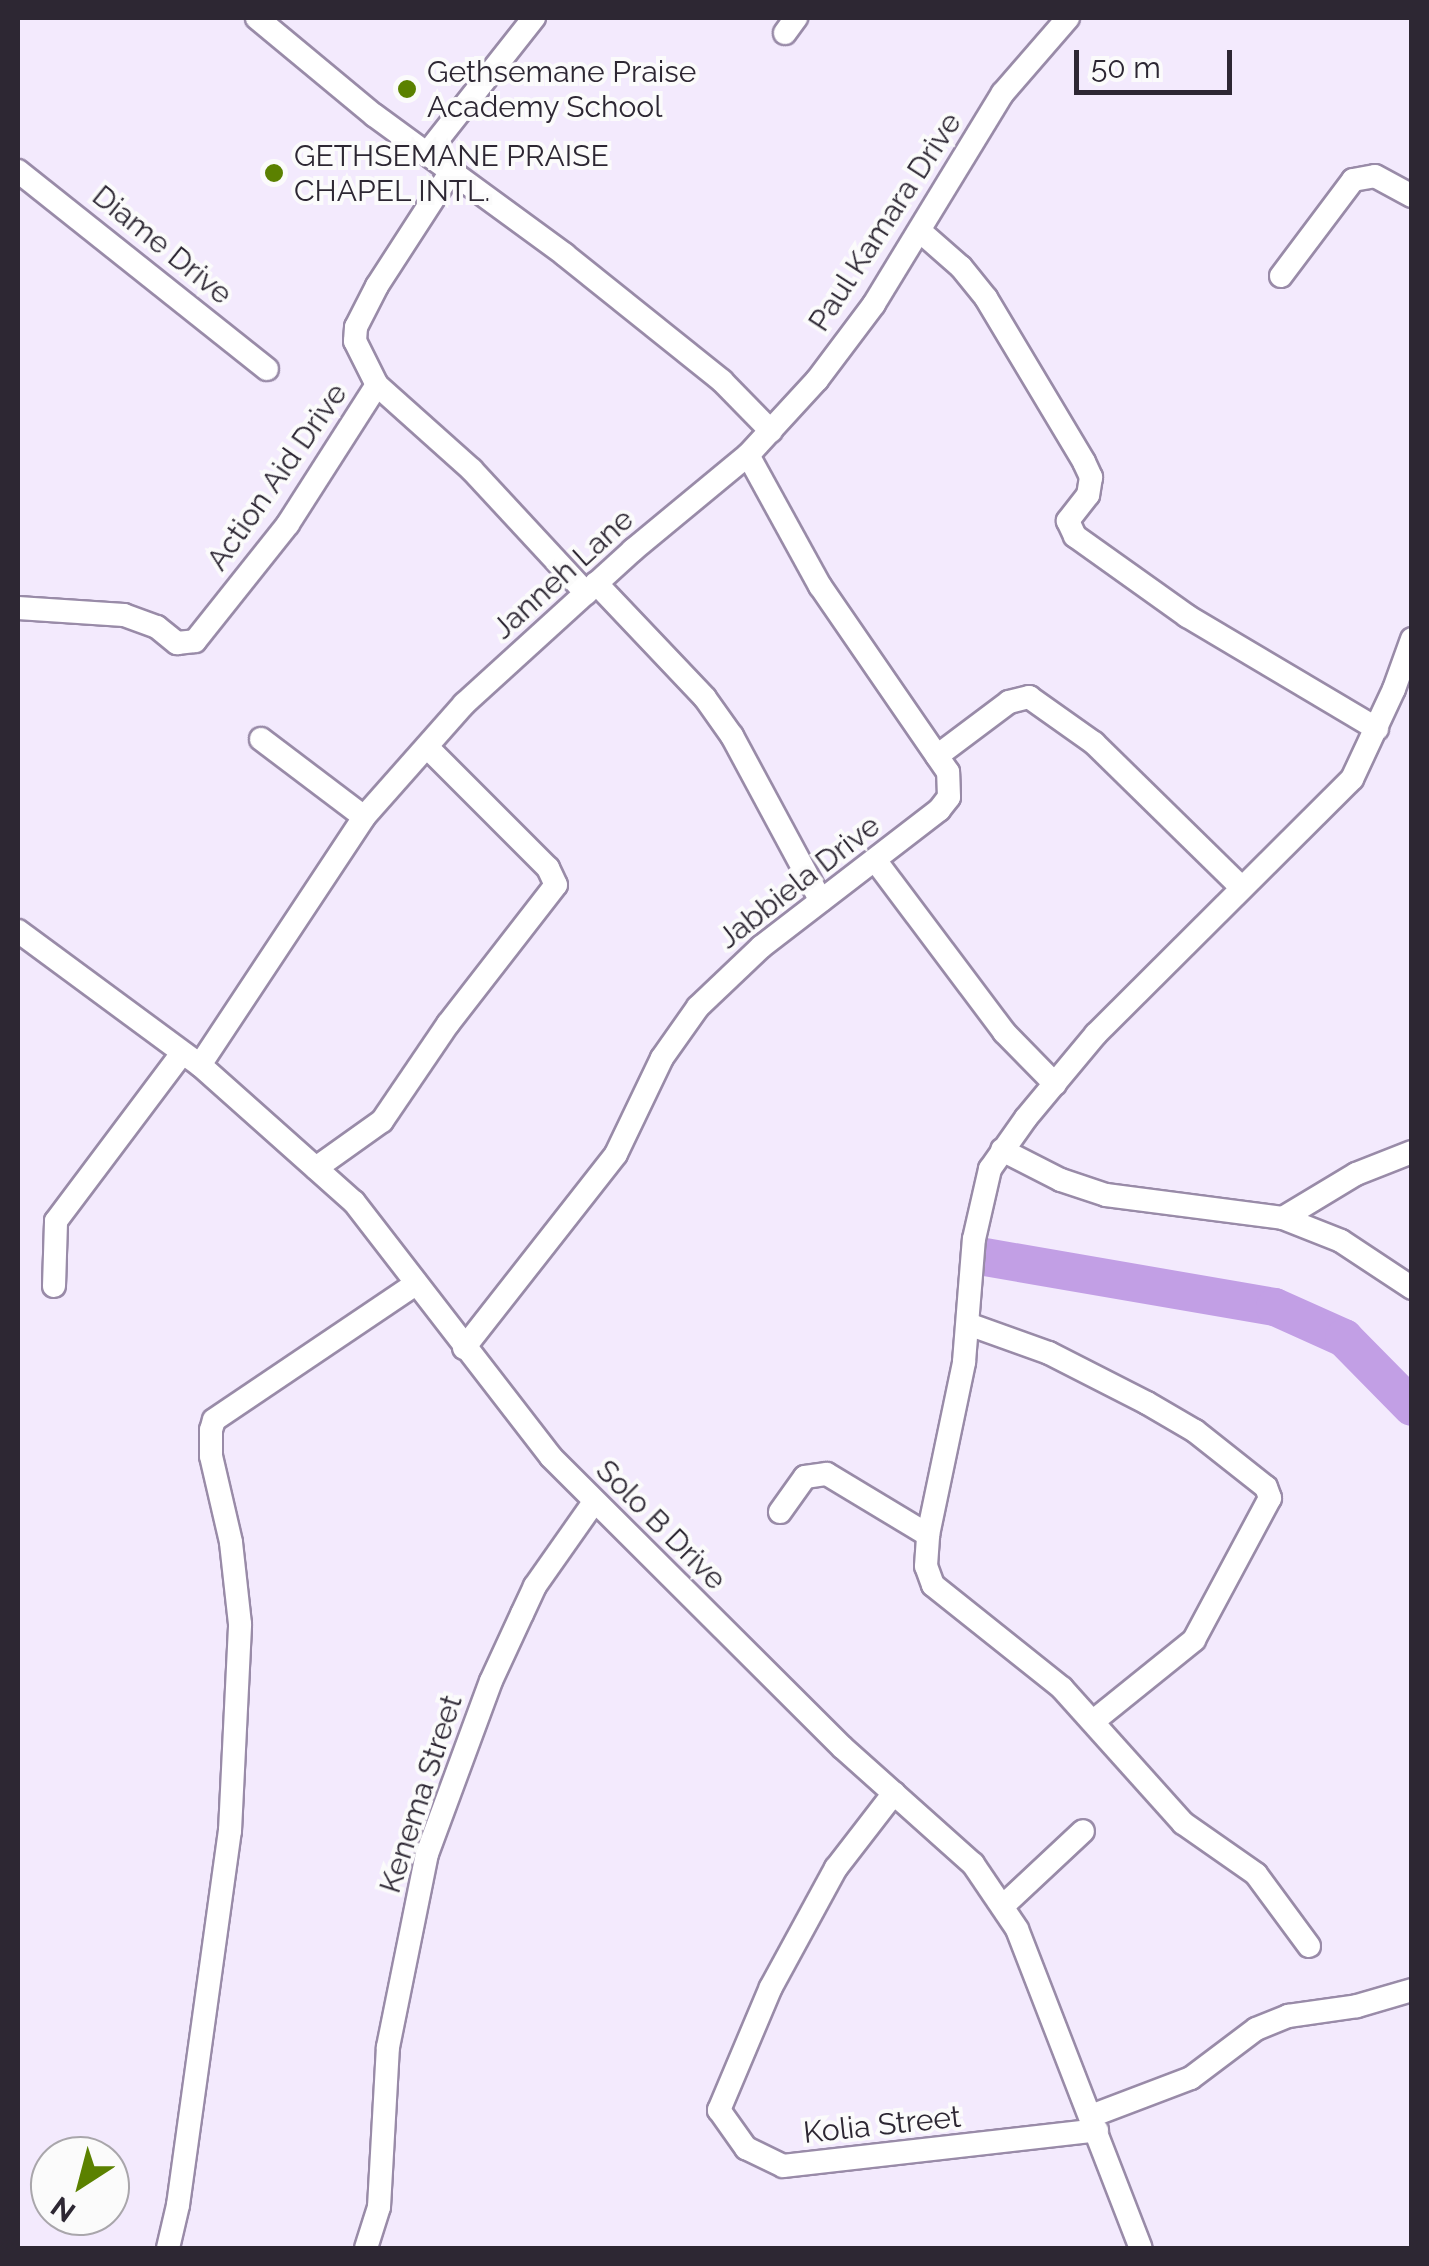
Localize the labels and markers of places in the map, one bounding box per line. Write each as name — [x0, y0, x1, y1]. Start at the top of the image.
place label: Gethsemane Praise Academy School — [427, 54, 696, 124]
marker: Gethsemane Praise Academy School — [396, 78, 418, 100]
place label: GETHSEMANE PRAISE CHAPEL INTL. — [294, 138, 609, 208]
marker: GETHSEMANE PRAISE CHAPEL INTL. — [263, 162, 285, 184]

